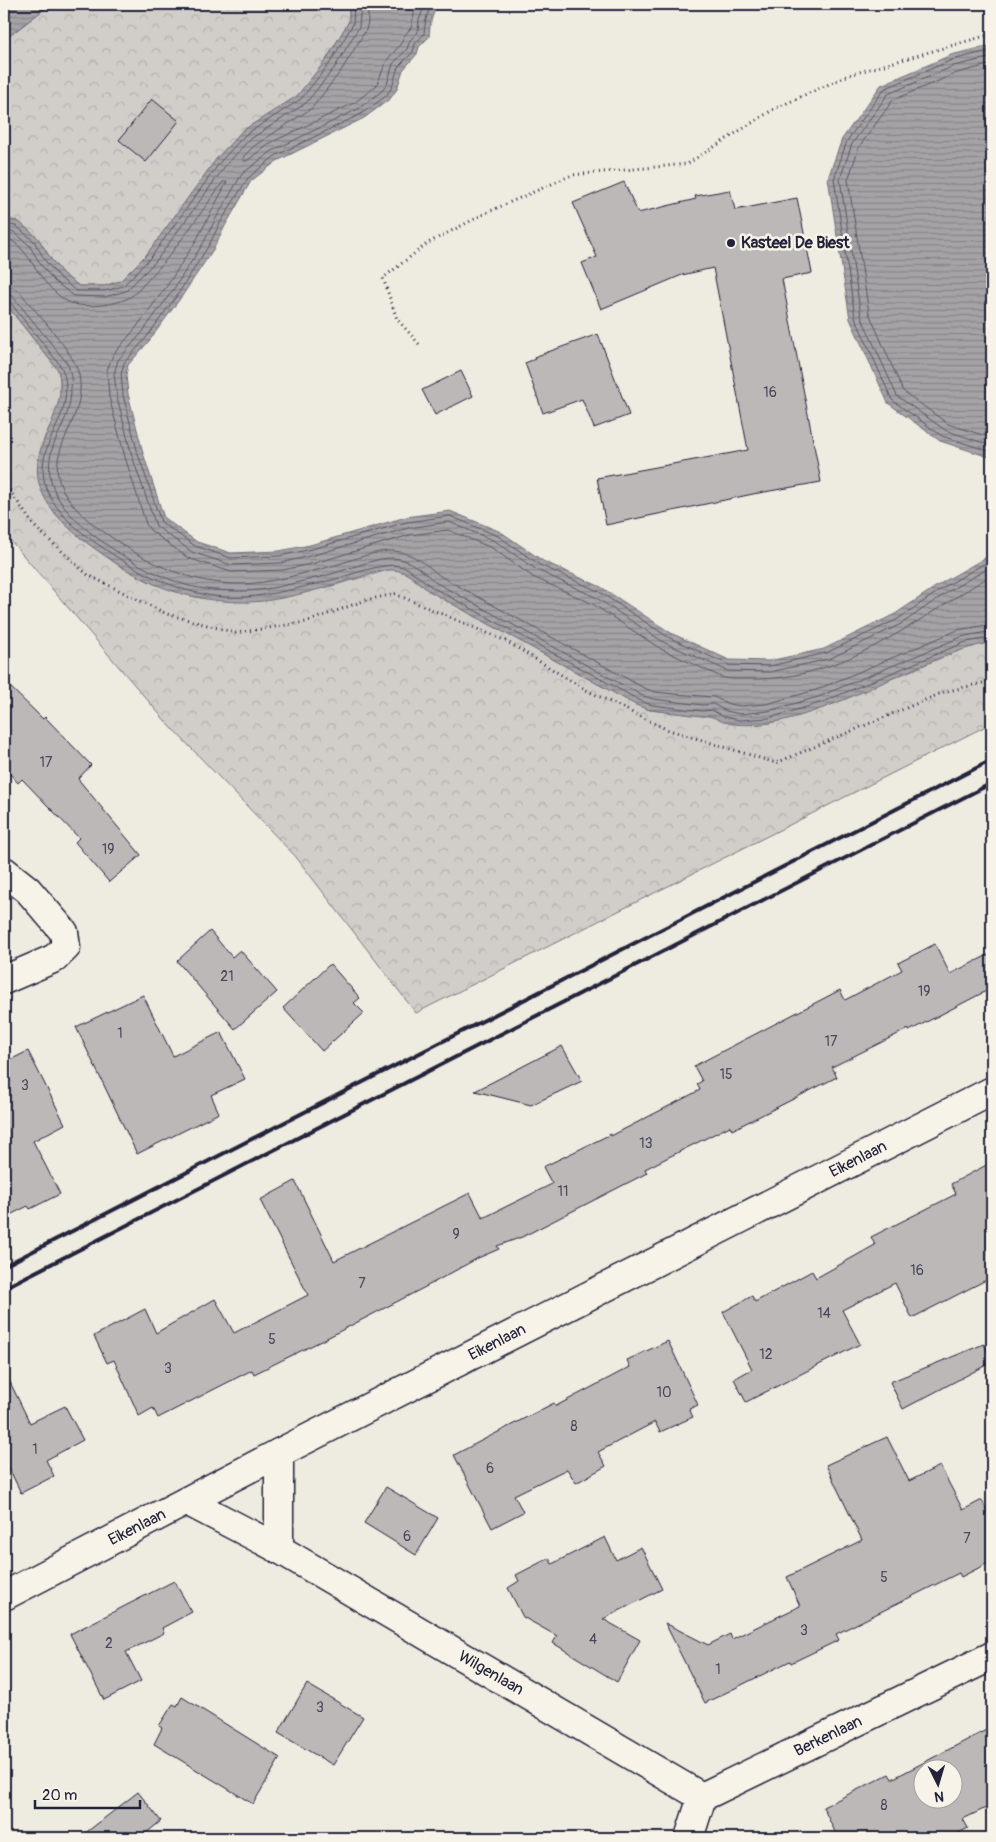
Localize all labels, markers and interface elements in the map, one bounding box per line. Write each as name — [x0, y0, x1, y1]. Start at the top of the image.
place label: Kasteel De Biest — [741, 233, 850, 253]
marker: Kasteel De Biest — [725, 237, 737, 249]
house number: 16 — [763, 384, 777, 401]
house number: 17 — [40, 754, 53, 771]
house number: 19 — [102, 841, 114, 858]
house number: 21 — [220, 968, 234, 985]
house number: 19 — [918, 983, 930, 1000]
house number: 1 — [117, 1025, 123, 1042]
house number: 17 — [825, 1033, 838, 1050]
house number: 15 — [719, 1066, 733, 1083]
house number: 3 — [21, 1077, 29, 1094]
house number: 13 — [639, 1135, 653, 1152]
street label: Eikenlaan — [826, 1136, 890, 1182]
house number: 11 — [558, 1183, 568, 1200]
house number: 9 — [452, 1226, 460, 1243]
house number: 16 — [910, 1262, 924, 1279]
house number: 7 — [358, 1275, 366, 1292]
house number: 14 — [817, 1305, 831, 1322]
street label: Eikenlaan — [465, 1319, 529, 1365]
house number: 5 — [268, 1331, 276, 1348]
house number: 12 — [759, 1346, 773, 1363]
house number: 3 — [164, 1360, 172, 1377]
house number: 10 — [656, 1384, 672, 1401]
house number: 8 — [570, 1418, 578, 1435]
house number: 1 — [32, 1441, 38, 1458]
house number: 6 — [486, 1460, 494, 1477]
street label: Eikenlaan — [105, 1504, 169, 1550]
house number: 6 — [403, 1528, 411, 1545]
house number: 7 — [963, 1530, 971, 1547]
house number: 5 — [880, 1569, 888, 1586]
house number: 3 — [800, 1622, 808, 1639]
house number: 4 — [589, 1631, 597, 1648]
house number: 2 — [105, 1635, 113, 1652]
street label: Wilgenlaan — [455, 1646, 527, 1700]
house number: 1 — [715, 1661, 721, 1678]
house number: 3 — [316, 1699, 324, 1716]
street label: Berkenlaan — [791, 1711, 865, 1761]
north arrow — [914, 1760, 964, 1810]
scale bar — [35, 1777, 140, 1809]
text: 20 m — [42, 1786, 77, 1805]
text: N — [934, 1788, 945, 1805]
house number: 8 — [880, 1797, 888, 1814]

